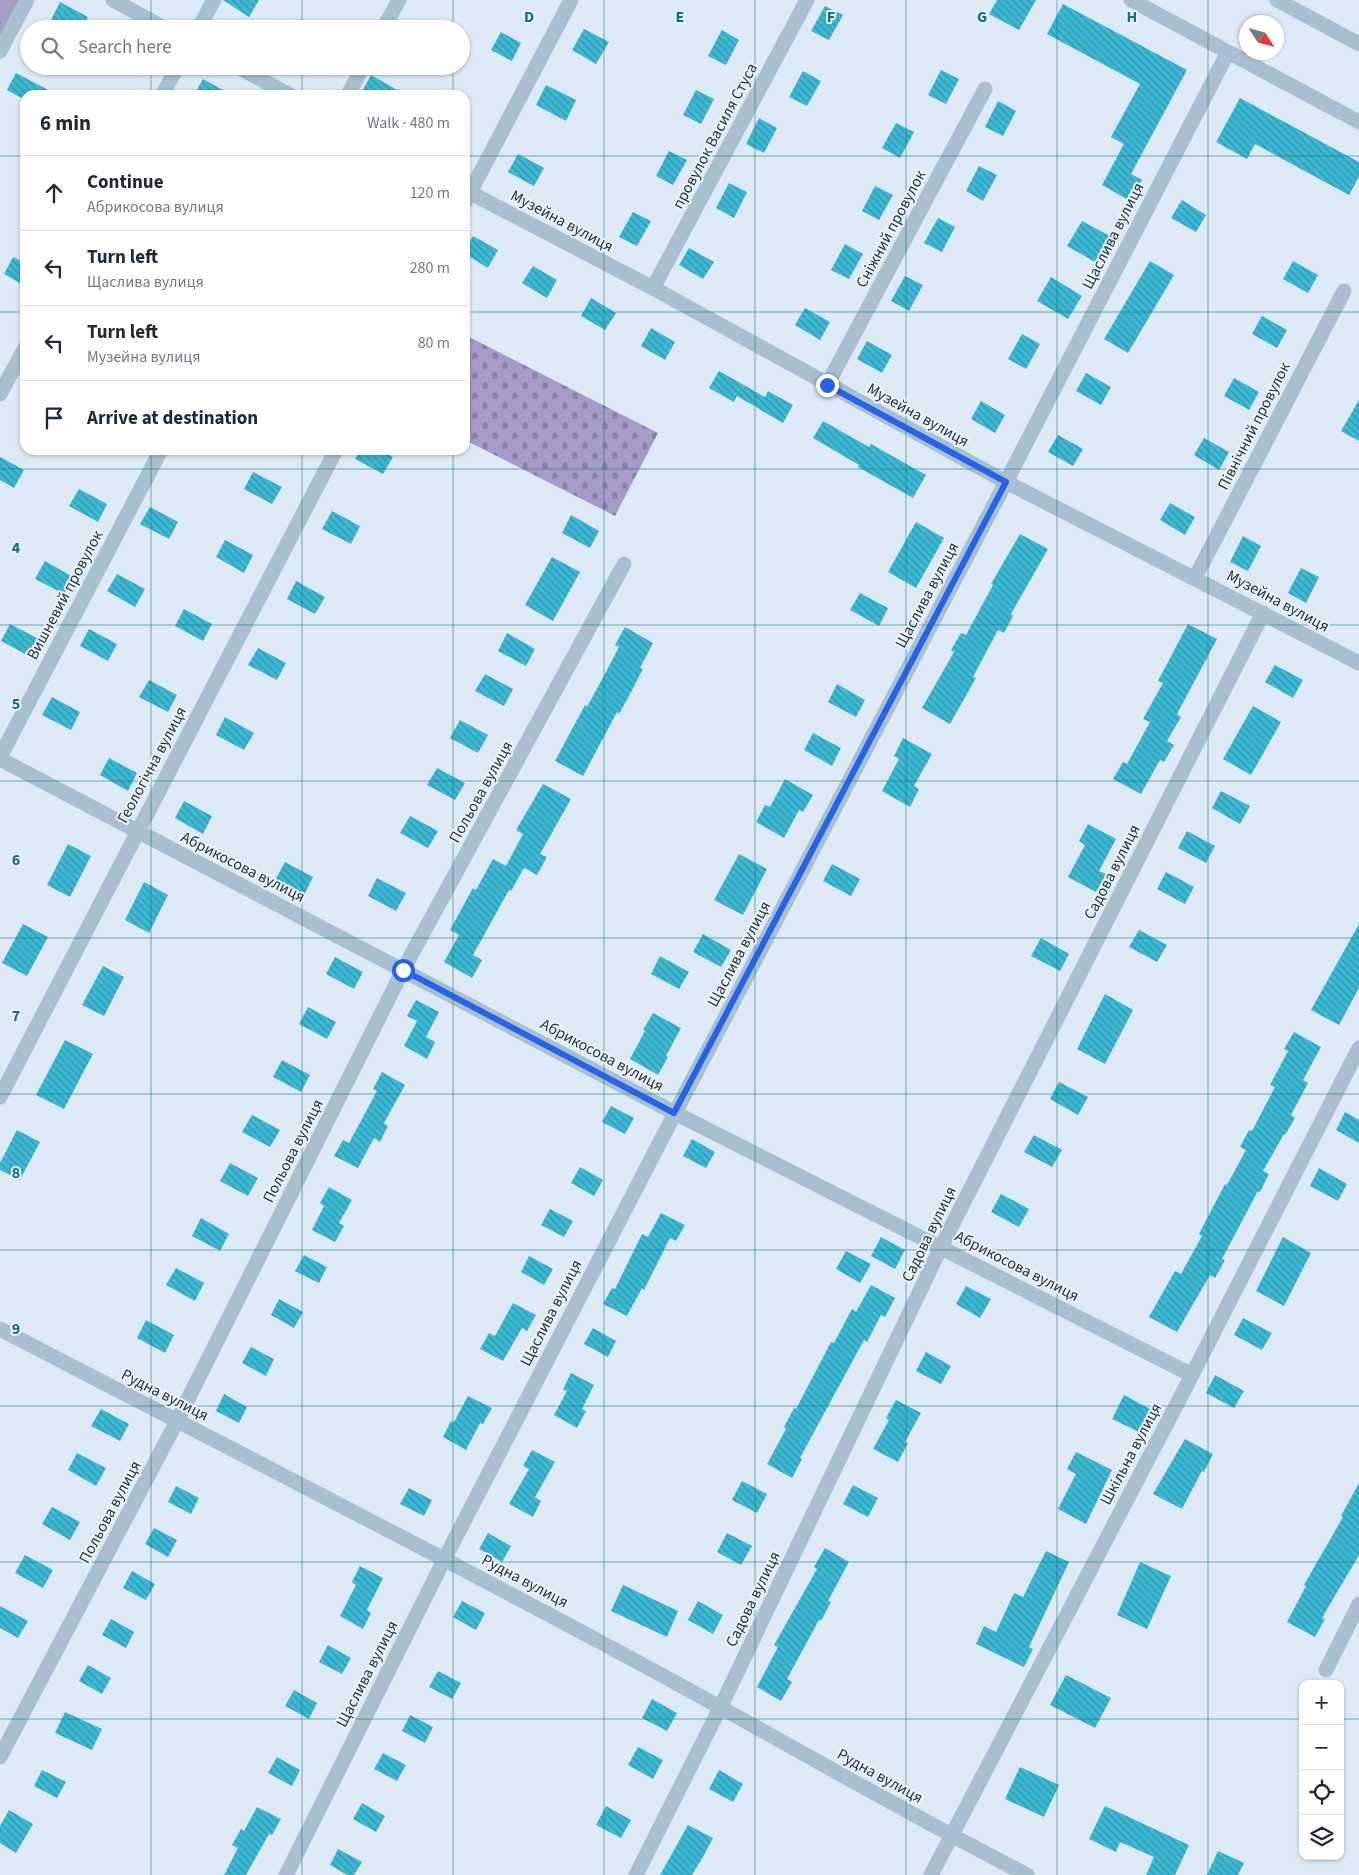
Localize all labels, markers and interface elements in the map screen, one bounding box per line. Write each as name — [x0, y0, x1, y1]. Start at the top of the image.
text: D — [524, 6, 534, 28]
text: E — [676, 6, 684, 28]
text: F — [827, 6, 835, 28]
text: G — [977, 6, 987, 28]
text: H — [1127, 6, 1137, 28]
north arrow — [1239, 15, 1284, 60]
search box — [20, 20, 470, 75]
icon: search — [38, 34, 66, 62]
text: Search here — [78, 34, 172, 61]
street label: провулок Василя Стуса — [667, 59, 763, 213]
text: 6 min — [40, 108, 91, 138]
text: Walk · 480 m — [367, 112, 450, 134]
street label: Сніжний провулок — [851, 166, 931, 292]
text: Continue — [87, 169, 164, 196]
icon: ahead — [40, 179, 68, 207]
street label: Щаслива вулиця — [1077, 179, 1149, 293]
text: 120 m — [410, 182, 450, 204]
street label: Музейна вулиця — [507, 185, 617, 257]
text: Абрикосова вулиця — [87, 196, 224, 218]
text: Turn left — [87, 244, 158, 271]
icon: left — [40, 254, 68, 282]
text: 280 m — [410, 257, 450, 279]
text: Щаслива вулиця — [87, 271, 204, 293]
text: Turn left — [87, 319, 158, 346]
icon: left — [40, 329, 68, 357]
text: 80 m — [418, 332, 450, 354]
text: Музейна вулиця — [87, 346, 201, 368]
street label: Північний провулок — [1212, 358, 1296, 494]
route end — [816, 374, 839, 397]
street label: Музейна вулиця — [863, 378, 973, 452]
icon: arrive — [40, 404, 68, 432]
text: Arrive at destination — [87, 405, 258, 432]
street label: Вишневий провулок — [22, 526, 108, 664]
text: 4 — [12, 537, 21, 559]
street label: Щаслива вулиця — [890, 538, 964, 652]
street label: Музейна вулиця — [1223, 565, 1333, 637]
text: 5 — [12, 693, 20, 715]
street label: Геологічна вулиця — [112, 703, 192, 827]
street label: Польова вулиця — [444, 737, 518, 847]
street label: Садова вулиця — [1079, 821, 1145, 923]
street label: Абрикосова вулиця — [177, 826, 309, 908]
text: 6 — [12, 849, 20, 871]
street label: Щаслива вулиця — [702, 897, 776, 1011]
route start — [392, 959, 415, 982]
text: 7 — [12, 1005, 20, 1027]
street label: Абрикосова вулиця — [536, 1013, 668, 1097]
street label: Польова вулиця — [257, 1095, 329, 1207]
text: 8 — [12, 1162, 20, 1184]
street label: Садова вулиця — [896, 1182, 962, 1286]
street label: Абрикосова вулиця — [951, 1225, 1083, 1307]
street label: Щаслива вулиця — [515, 1256, 587, 1370]
text: 9 — [12, 1318, 20, 1340]
street label: Рудна вулиця — [118, 1364, 212, 1426]
street label: Шкільна вулиця — [1095, 1399, 1167, 1509]
street label: Польова вулиця — [74, 1457, 146, 1567]
street label: Садова вулиця — [720, 1547, 786, 1651]
street label: Рудна вулиця — [478, 1549, 572, 1613]
street label: Щаслива вулиця — [331, 1617, 403, 1731]
map controls — [1299, 1680, 1344, 1860]
button: + — [1299, 1680, 1344, 1725]
button: − — [1299, 1725, 1344, 1770]
street label: Рудна вулиця — [833, 1743, 927, 1809]
button: locate — [1299, 1770, 1344, 1815]
button: layers — [1299, 1815, 1344, 1860]

